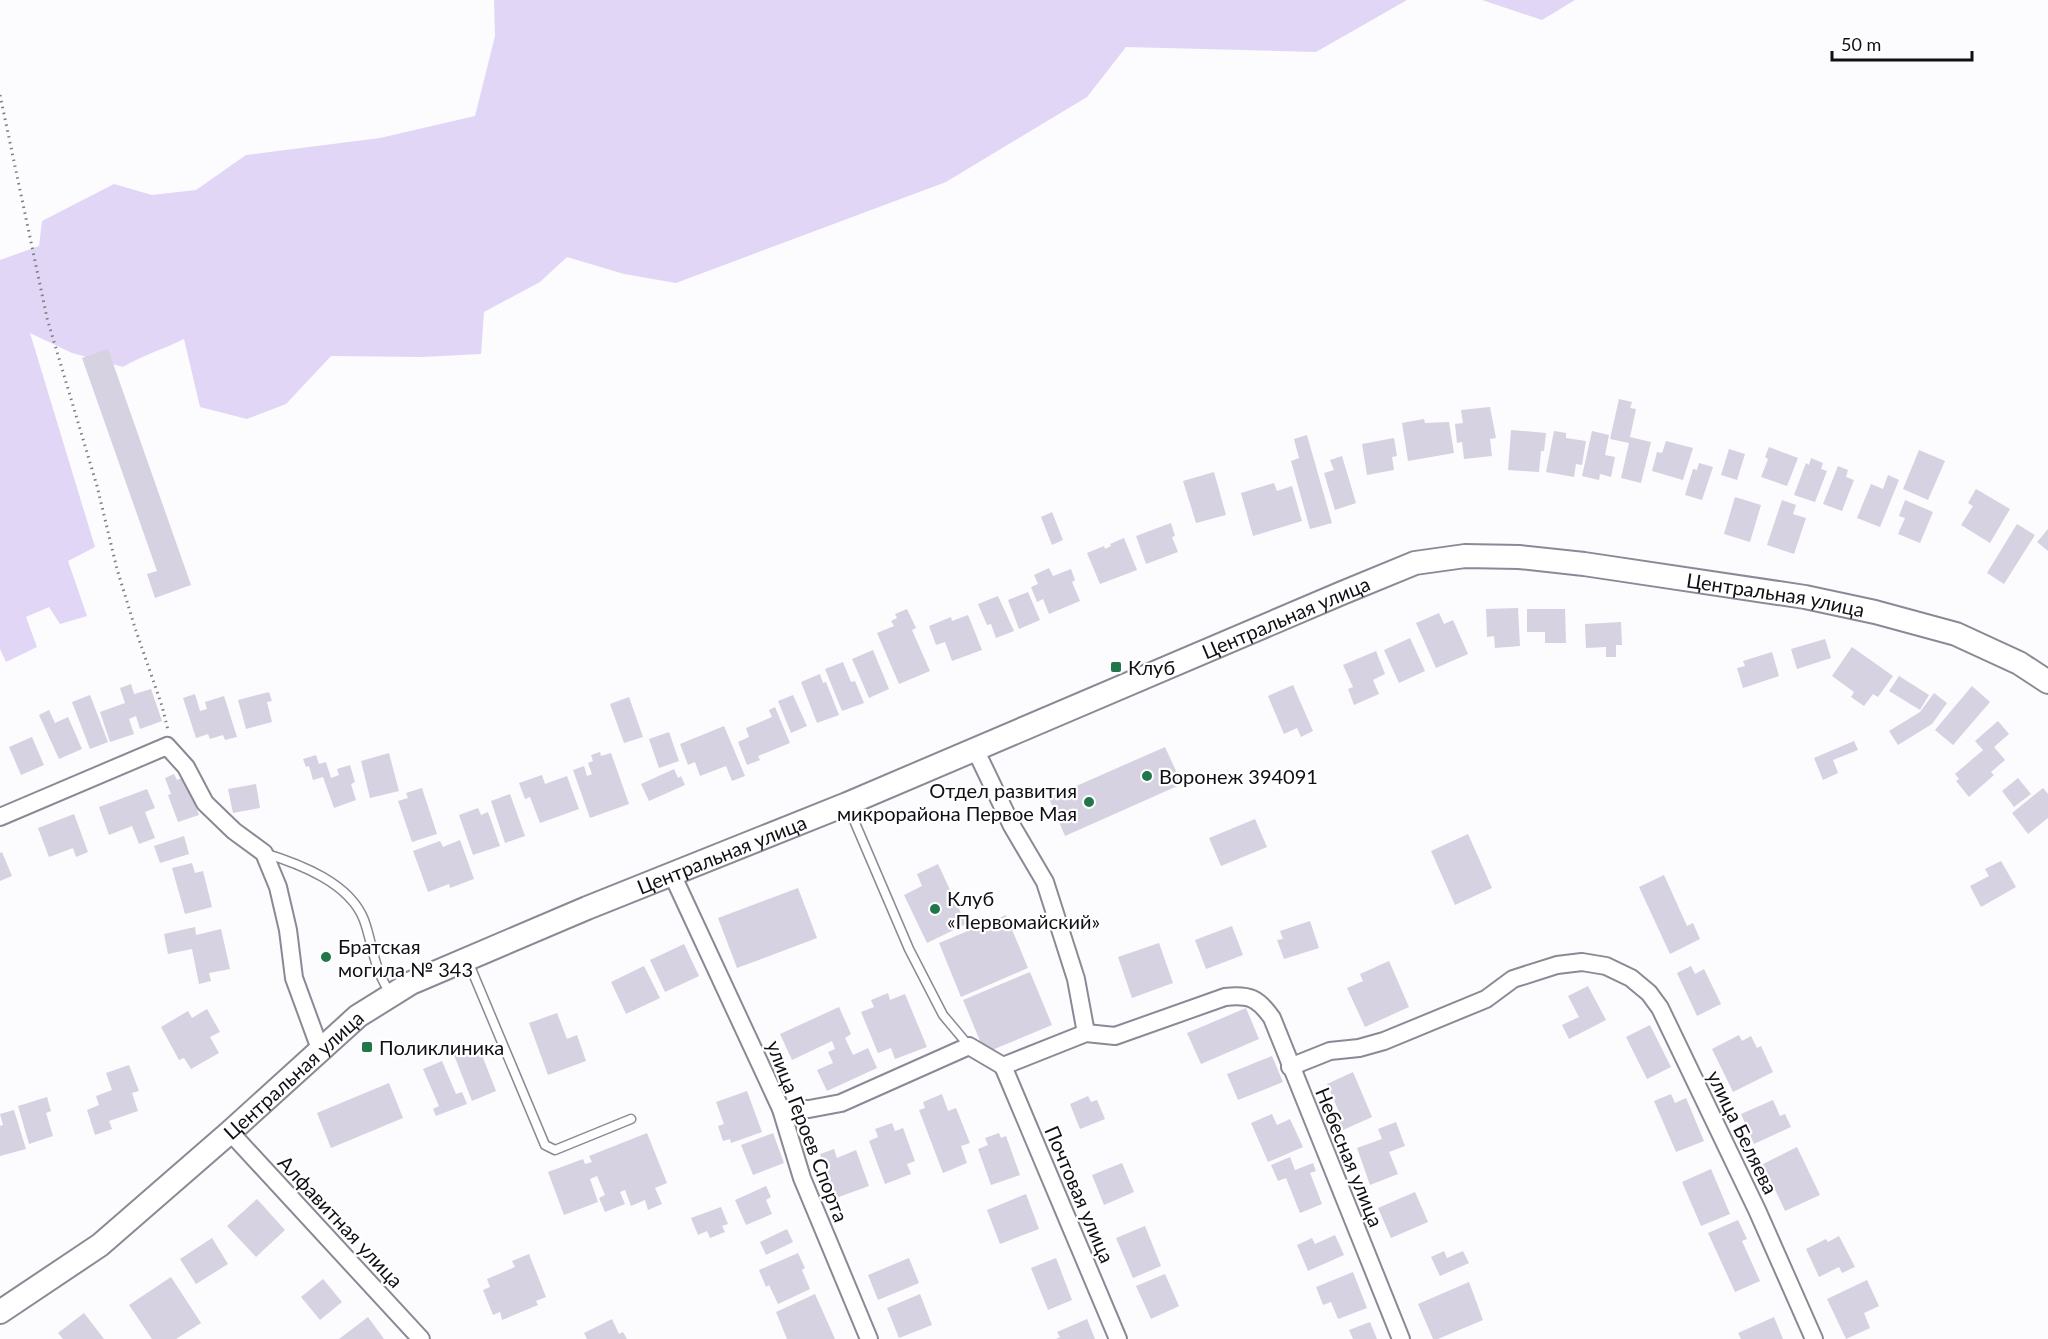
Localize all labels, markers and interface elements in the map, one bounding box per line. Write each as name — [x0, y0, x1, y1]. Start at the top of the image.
scale bar — [1832, 24, 1972, 62]
text: 50 m — [1841, 33, 1881, 55]
street label: Центральная улица — [1685, 567, 1867, 621]
street label: Центральная улица — [1198, 571, 1373, 663]
place label: Клуб — [1128, 655, 1175, 679]
marker: Клуб — [1109, 660, 1123, 674]
place label: Воронеж 394091 — [1159, 764, 1318, 788]
marker: Воронеж 394091 — [1140, 769, 1154, 783]
place label: Отдел развития микрорайона Первое Мая — [837, 778, 1077, 825]
marker: Отдел развития микрорайона Первое Мая — [1082, 795, 1096, 809]
street label: Центральная улица — [633, 810, 810, 899]
place label: Клуб «Первомайский» — [947, 886, 1100, 933]
marker: Клуб «Первомайский» — [928, 902, 942, 916]
place label: Братская могила № 343 — [338, 934, 473, 981]
marker: Братская могила № 343 — [319, 950, 333, 964]
street label: Центральная улица — [218, 1005, 368, 1144]
place label: Поликлиника — [379, 1035, 504, 1059]
street label: улица Героев Спорта — [762, 1037, 854, 1225]
marker: Поликлиника — [360, 1040, 374, 1054]
street label: улица Беляева — [1703, 1066, 1783, 1198]
street label: Небесная улица — [1311, 1084, 1389, 1230]
street label: Почтовая улица — [1040, 1122, 1120, 1266]
street label: Алфавитная улица — [274, 1150, 408, 1292]

